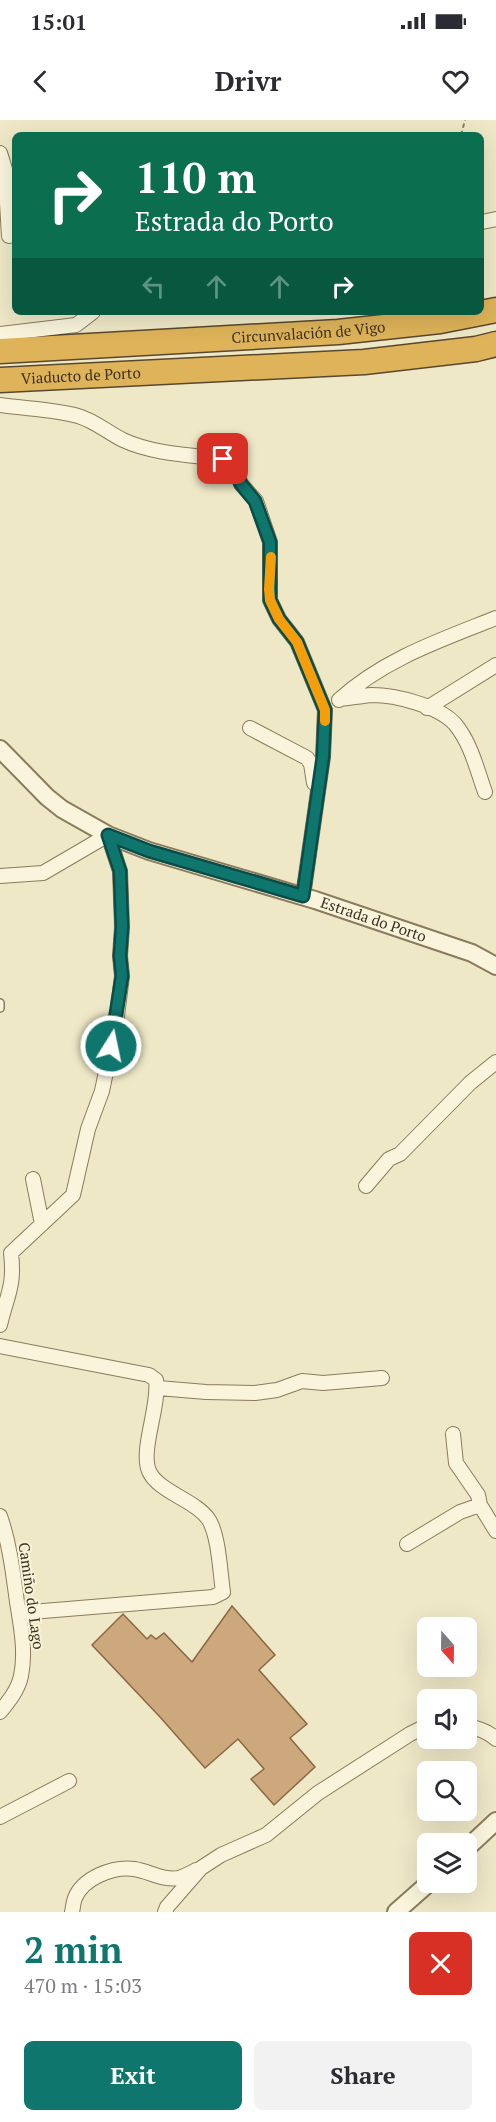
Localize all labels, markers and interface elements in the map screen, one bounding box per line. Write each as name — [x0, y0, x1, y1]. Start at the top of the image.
text: 15:01 — [30, 7, 87, 36]
text: Drivr — [215, 63, 281, 99]
icon: back — [24, 65, 57, 98]
icon: heart — [439, 65, 472, 98]
text: 110 m — [135, 149, 256, 205]
icon: right — [36, 156, 114, 234]
text: Estrada do Porto — [135, 203, 334, 239]
icon: left — [137, 270, 170, 303]
icon: ahead — [200, 270, 233, 303]
icon: ahead — [263, 270, 296, 303]
icon: right — [326, 270, 359, 303]
street label: Circunvalación de Vigo — [231, 316, 386, 347]
street label: Viaducto de Porto — [21, 362, 141, 388]
pin — [197, 433, 248, 484]
icon: arrive — [206, 442, 239, 475]
street label: Estrada do Porto — [318, 892, 429, 946]
position arrow — [79, 1014, 143, 1078]
street label: Camiño do Lago — [15, 1541, 49, 1651]
north arrow — [417, 1617, 477, 1677]
map controls — [417, 1617, 477, 1893]
button: sound — [417, 1689, 477, 1749]
button: search — [417, 1761, 477, 1821]
button: layers — [417, 1833, 477, 1893]
text: 2 min — [24, 1926, 122, 1973]
button: close — [409, 1932, 472, 1995]
text: 470 m · 15:03 — [24, 1972, 142, 1999]
button: Exit — [24, 2041, 242, 2110]
button: Share — [254, 2041, 472, 2110]

